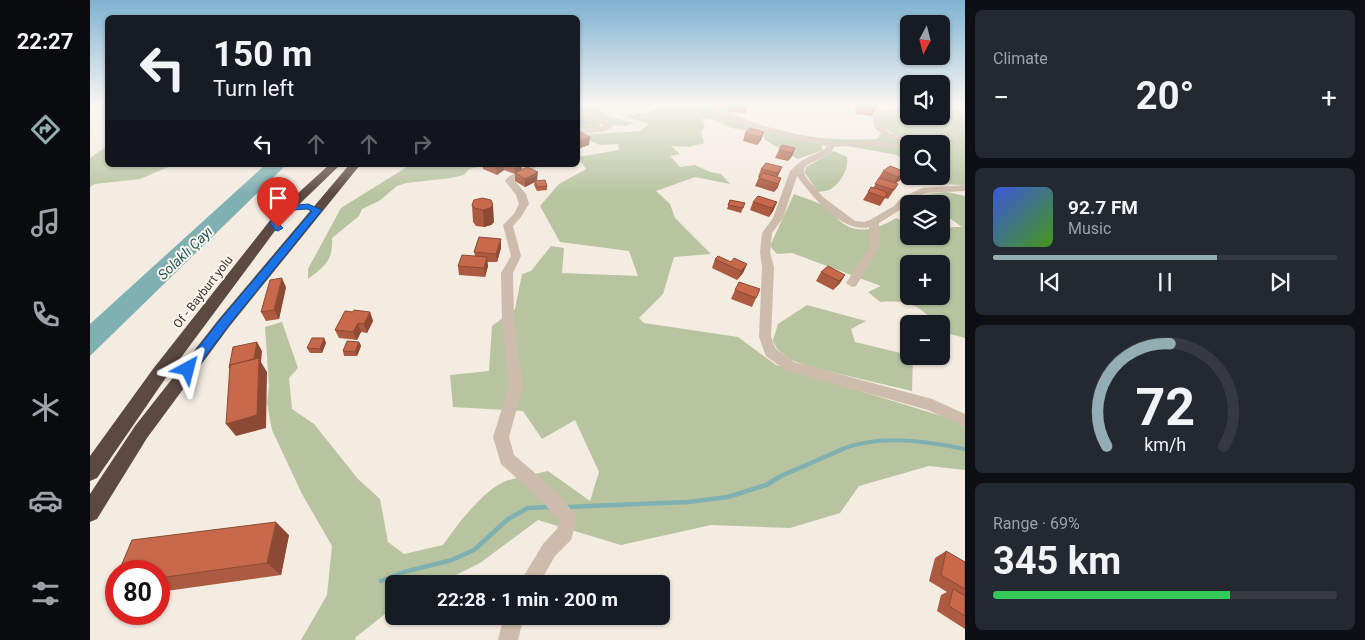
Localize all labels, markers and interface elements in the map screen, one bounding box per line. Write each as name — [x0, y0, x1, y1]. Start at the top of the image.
north arrow — [900, 15, 950, 65]
map controls — [900, 15, 950, 365]
text: 22:27 — [17, 29, 73, 54]
text: 150 m — [213, 34, 312, 75]
icon: left — [130, 35, 195, 100]
text: Climate — [993, 49, 1048, 68]
text: 20° — [1136, 74, 1194, 118]
button: sound — [900, 75, 950, 125]
text: Turn left — [213, 76, 294, 101]
text: − — [993, 81, 1009, 114]
text: + — [1321, 81, 1337, 114]
icon: directions — [28, 112, 63, 147]
icon: left — [249, 130, 277, 158]
icon: ahead — [302, 130, 330, 158]
icon: ahead — [355, 130, 383, 158]
icon: right — [408, 130, 436, 158]
button: search — [900, 135, 950, 185]
pin — [257, 177, 299, 228]
icon: arrive — [264, 184, 292, 212]
button: layers — [900, 195, 950, 245]
text: 92.7 FM — [1068, 196, 1138, 219]
icon: music — [28, 205, 63, 240]
text: Music — [1068, 219, 1111, 238]
water label: Solaklı Çayı — [154, 223, 216, 283]
street label: Of - Bayburt yolu — [170, 253, 236, 331]
button: + — [900, 255, 950, 305]
icon: previous — [1036, 268, 1064, 296]
icon: pause — [1151, 268, 1179, 296]
icon: next — [1266, 268, 1294, 296]
icon: phone — [28, 297, 63, 332]
button: − — [900, 315, 950, 365]
position arrow — [161, 342, 213, 394]
text: 72 — [1135, 377, 1195, 438]
icon: climate — [28, 390, 63, 425]
text: km/h — [1144, 434, 1186, 455]
icon: car — [28, 483, 63, 518]
text: Range · 69% — [993, 514, 1080, 533]
text: 345 km — [993, 539, 1121, 583]
speed limit sign: 80 — [105, 560, 170, 625]
icon: filters — [28, 576, 63, 611]
text: 22:28 · 1 min · 200 m — [437, 588, 618, 611]

